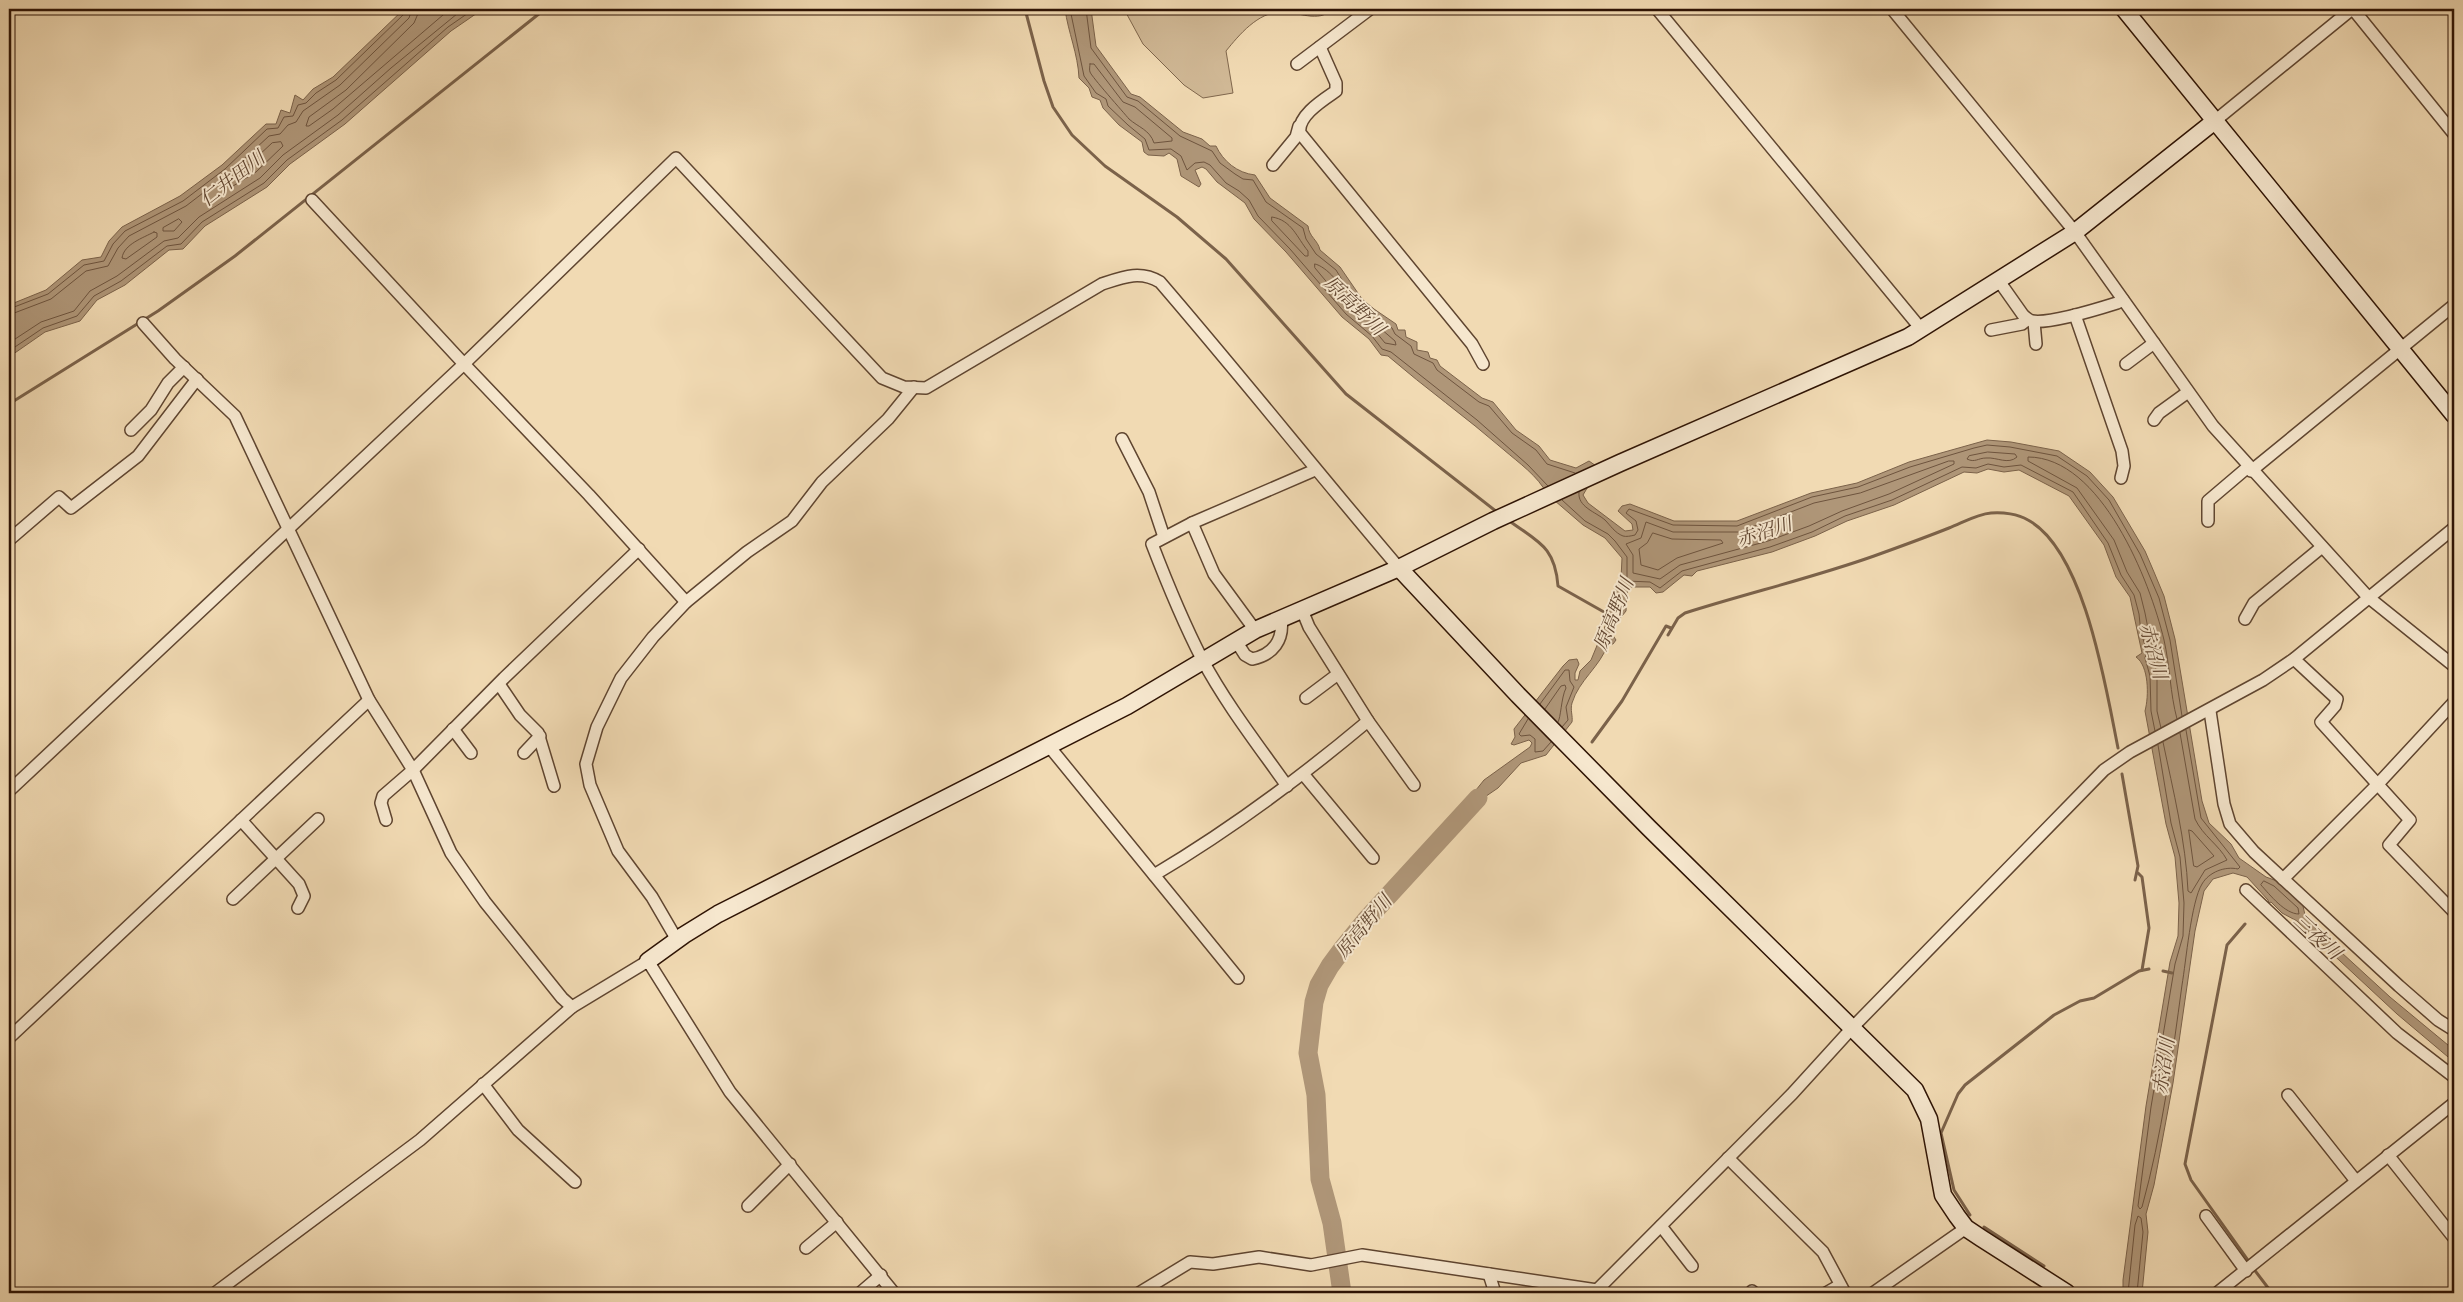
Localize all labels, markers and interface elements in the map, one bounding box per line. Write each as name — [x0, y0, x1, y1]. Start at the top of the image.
water label: 仁井田川 — [195, 144, 272, 212]
water label: 原高野川 — [1318, 270, 1392, 343]
water label: 赤沼川 — [1733, 510, 1797, 553]
water label: 原高野川 — [1588, 572, 1641, 654]
water label: 赤沼川 — [2133, 620, 2173, 684]
water label: 原高野川 — [1329, 888, 1399, 964]
water label: 三夜川 — [2288, 908, 2348, 967]
water label: 赤沼川 — [2147, 1034, 2181, 1096]

